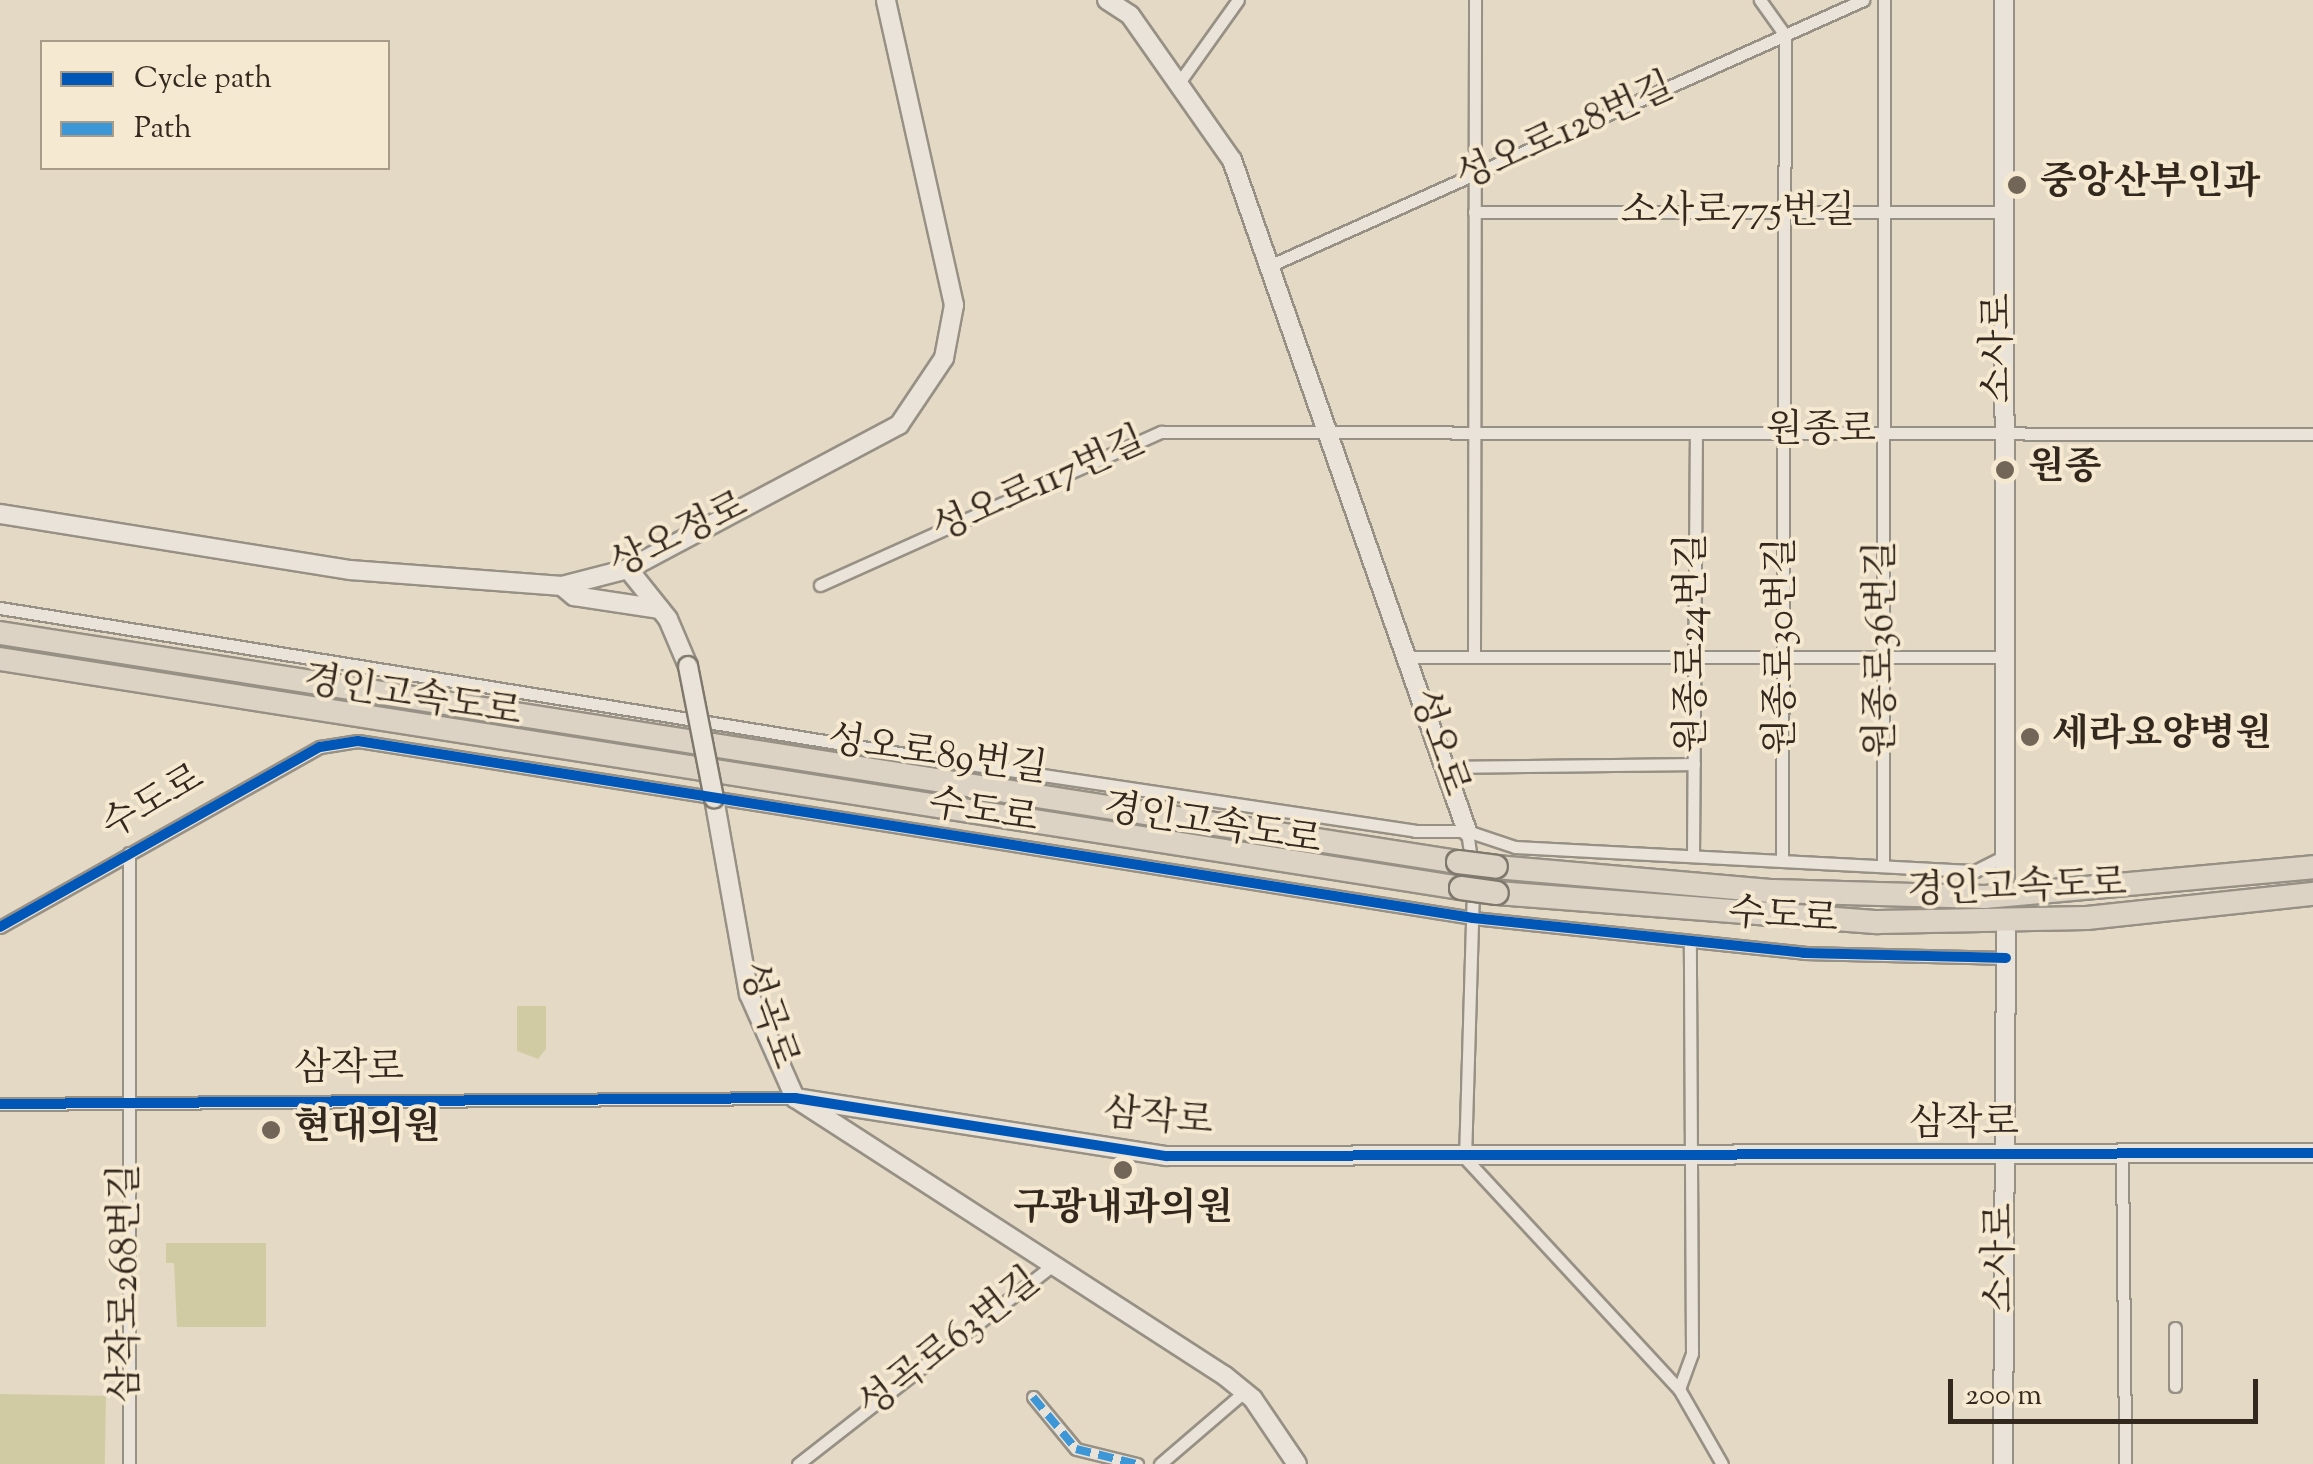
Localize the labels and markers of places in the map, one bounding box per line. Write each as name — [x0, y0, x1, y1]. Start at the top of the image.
place label: 중앙산부인과 — [2040, 162, 2260, 208]
marker: 중앙산부인과 — [2004, 172, 2030, 198]
place label: 원종 — [2028, 447, 2101, 493]
marker: 원종 — [1992, 457, 2018, 483]
place label: 세라요양병원 — [2052, 714, 2272, 760]
marker: 세라요양병원 — [2017, 724, 2043, 750]
place label: 현대의원 — [294, 1107, 441, 1153]
marker: 현대의원 — [258, 1117, 284, 1143]
marker: 구광내과의원 — [1110, 1157, 1136, 1183]
place label: 구광내과의원 — [1013, 1188, 1233, 1234]

